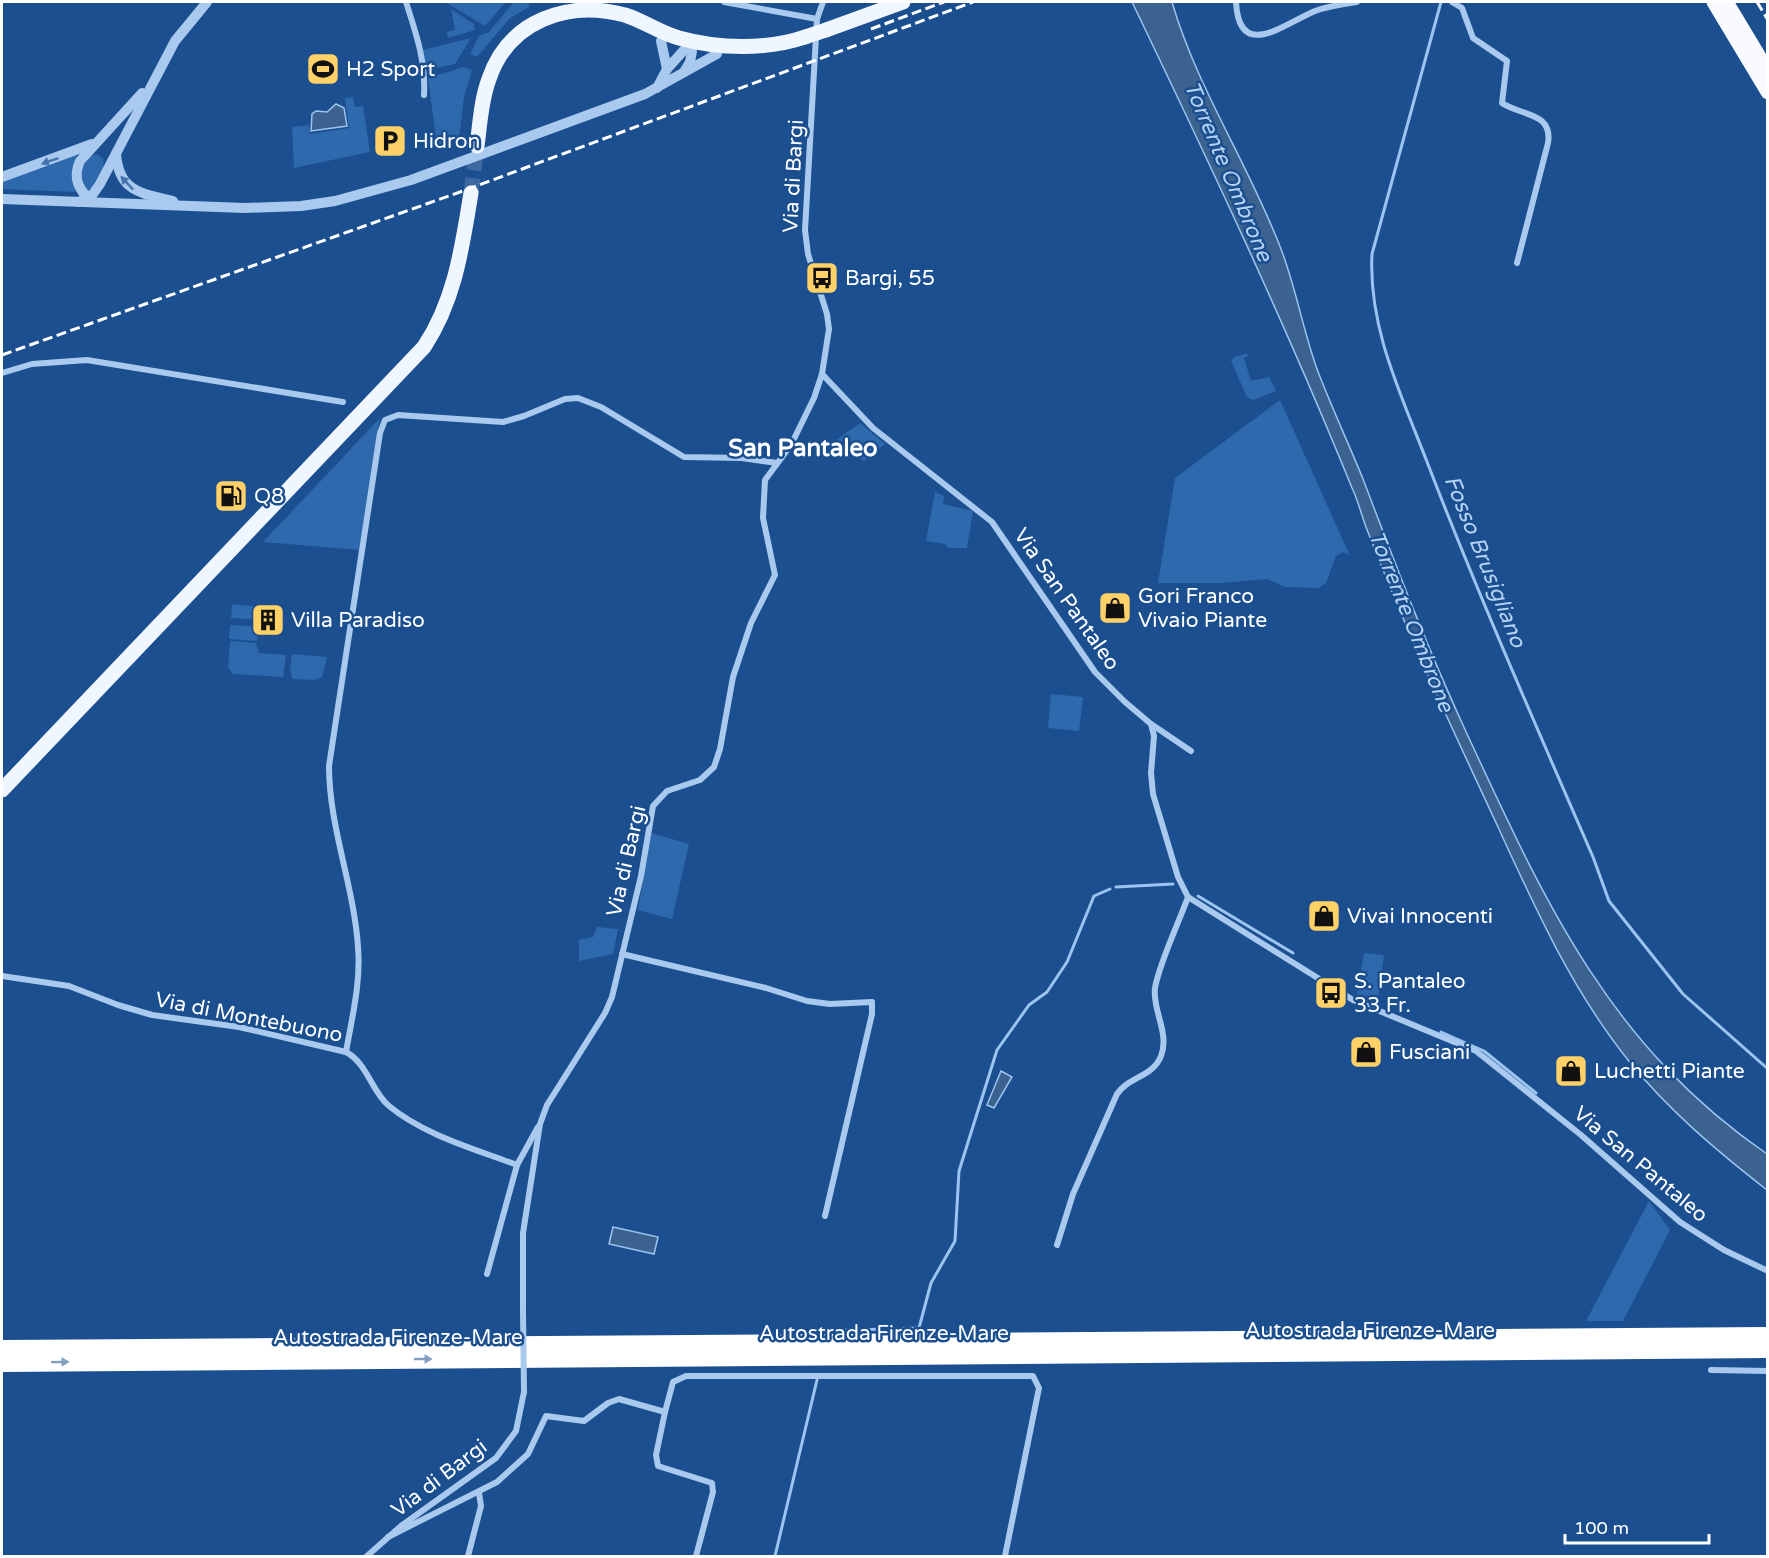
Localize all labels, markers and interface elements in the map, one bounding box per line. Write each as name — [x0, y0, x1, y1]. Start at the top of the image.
sports icon: H2 Sport — [305, 51, 341, 87]
place label: H2 Sport — [346, 57, 435, 82]
water label: Torrente Ombrone — [1178, 77, 1278, 267]
street label: Via di Bargi — [778, 119, 809, 233]
parking icon: Hidron — [372, 123, 408, 159]
place label: Hidron — [413, 129, 480, 154]
one-way arrow — [41, 156, 59, 166]
one-way arrow — [120, 175, 134, 190]
bus stop icon: Bargi, 55 — [804, 260, 840, 296]
place label: Bargi, 55 — [845, 266, 935, 291]
district label: San Pantaleo — [728, 434, 878, 463]
water label: Fosso Brusigliano — [1439, 472, 1532, 653]
fuel station icon: Q8 — [213, 478, 249, 514]
place label: Q8 — [254, 484, 284, 509]
street label: Via San Pantaleo — [1008, 524, 1125, 675]
water label: Torrente Ombrone — [1363, 527, 1460, 717]
place label: Gori Franco Vivaio Piante — [1138, 584, 1267, 633]
shop icon: Gori Franco Vivaio Piante — [1097, 590, 1133, 626]
building icon: Villa Paradiso — [250, 602, 286, 638]
place label: Villa Paradiso — [291, 608, 425, 633]
street label: Via di Bargi — [602, 803, 651, 919]
shop icon: Vivai Innocenti — [1306, 898, 1342, 934]
place label: Vivai Innocenti — [1347, 904, 1493, 929]
place label: S. Pantaleo 33 Fr. — [1354, 969, 1465, 1018]
bus stop icon: S. Pantaleo 33 Fr. — [1313, 975, 1349, 1011]
street label: Via di Montebuono — [153, 987, 345, 1048]
shop icon: Fusciani — [1348, 1034, 1384, 1070]
place label: Fusciani — [1389, 1040, 1470, 1065]
shop icon: Luchetti Piante — [1553, 1053, 1589, 1089]
place label: Luchetti Piante — [1594, 1059, 1745, 1084]
street label: Via San Pantaleo — [1568, 1101, 1713, 1228]
street label: Autostrada Firenze-Mare — [1245, 1318, 1495, 1343]
street label: Autostrada Firenze-Mare — [759, 1321, 1009, 1346]
street label: Autostrada Firenze-Mare — [273, 1325, 523, 1350]
one-way arrow — [413, 1354, 432, 1364]
one-way arrow — [50, 1358, 69, 1367]
street label: Via di Bargi — [387, 1434, 492, 1522]
scale bar — [1565, 1507, 1709, 1545]
text: 100 m — [1574, 1517, 1629, 1539]

